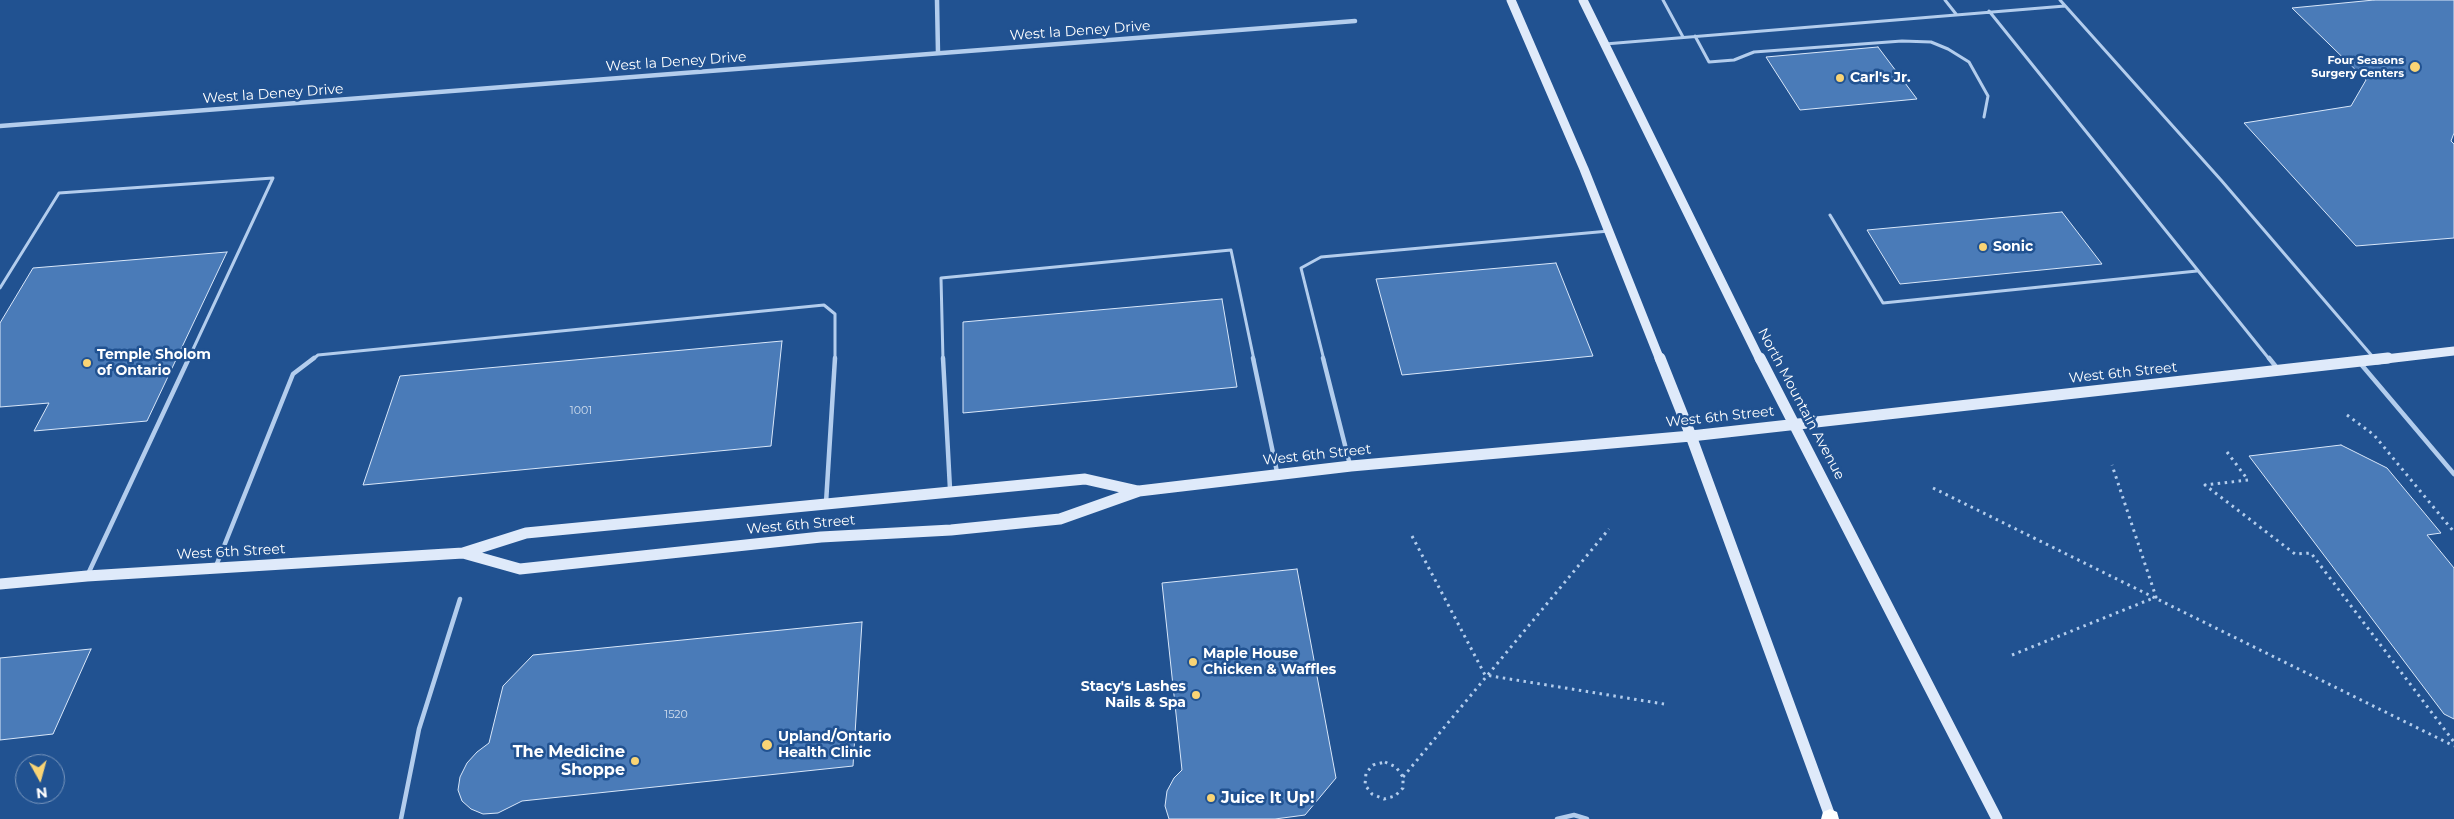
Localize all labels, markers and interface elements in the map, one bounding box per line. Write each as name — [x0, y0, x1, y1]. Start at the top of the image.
street label: West la Deney Drive — [1009, 18, 1151, 44]
street label: West la Deney Drive — [605, 49, 747, 75]
place label: Four Seasons Surgery Centers — [2311, 54, 2404, 80]
marker: Four Seasons Surgery Centers — [2408, 60, 2422, 74]
place label: Carl's Jr. — [1850, 70, 1911, 86]
marker: Carl's Jr. — [1834, 72, 1846, 84]
street label: West la Deney Drive — [202, 81, 344, 107]
place label: Sonic — [1993, 239, 2033, 255]
marker: Sonic — [1977, 241, 1989, 253]
street label: North Mountain Avenue — [1754, 325, 1848, 483]
place label: Temple Sholom of Ontario — [97, 347, 211, 380]
marker: Temple Sholom of Ontario — [81, 357, 93, 369]
street label: West 6th Street — [2068, 359, 2178, 387]
street label: West 6th Street — [1665, 403, 1775, 431]
house number: 1001 — [570, 404, 592, 418]
street label: West 6th Street — [1262, 441, 1372, 469]
street label: West 6th Street — [746, 512, 856, 538]
street label: West 6th Street — [176, 541, 286, 563]
place label: Maple House Chicken & Waffles — [1203, 646, 1336, 679]
marker: Maple House Chicken & Waffles — [1187, 656, 1199, 668]
place label: Stacy's Lashes Nails & Spa — [1081, 679, 1186, 712]
marker: Stacy's Lashes Nails & Spa — [1190, 689, 1202, 701]
house number: 1520 — [664, 708, 688, 722]
place label: Upland/Ontario Health Clinic — [778, 729, 892, 762]
marker: Upland/Ontario Health Clinic — [760, 738, 774, 752]
place label: The Medicine Shoppe — [513, 742, 625, 780]
north arrow — [15, 754, 65, 804]
marker: The Medicine Shoppe — [629, 755, 641, 767]
text: N — [35, 783, 48, 803]
place label: Juice It Up! — [1221, 788, 1315, 808]
marker: Juice It Up! — [1205, 792, 1217, 804]

